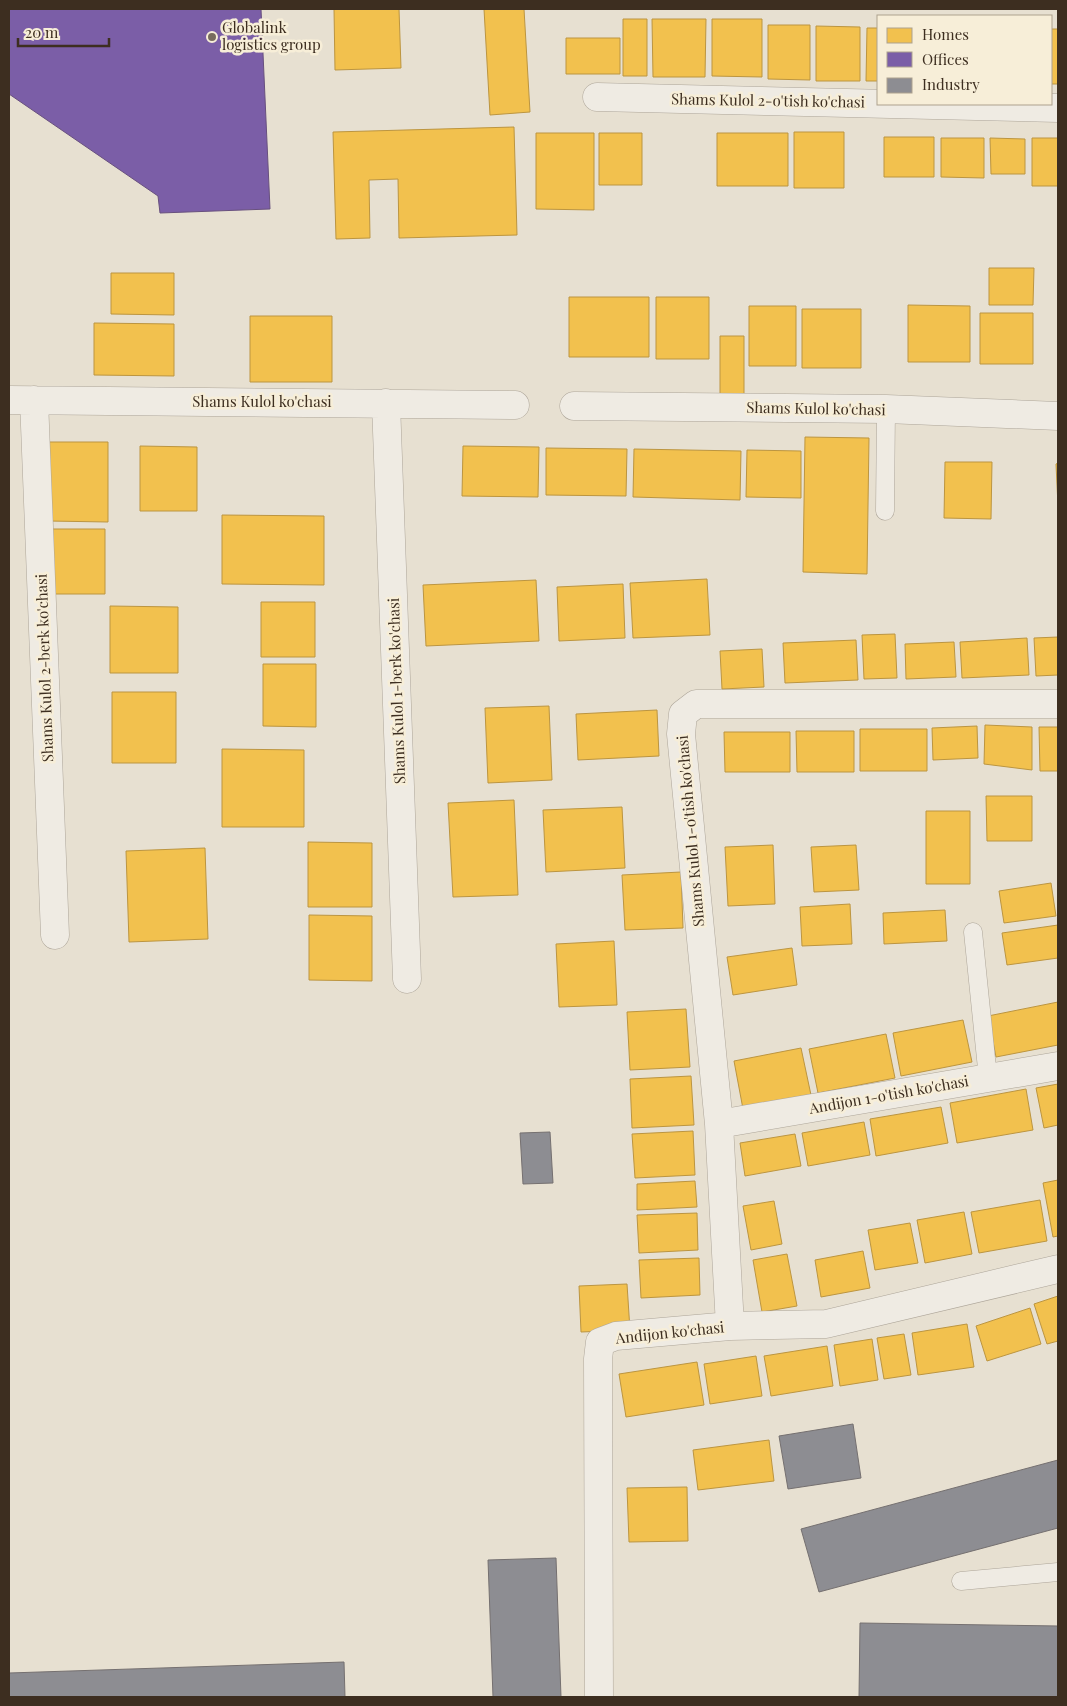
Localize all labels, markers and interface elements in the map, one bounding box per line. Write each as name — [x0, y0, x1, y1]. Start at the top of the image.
scale bar — [18, 15, 109, 47]
legend — [877, 15, 1052, 105]
place label: Globalink logistics group — [222, 17, 321, 54]
text: 20 m — [25, 22, 59, 42]
text: Homes — [922, 24, 969, 44]
marker: Globalink logistics group — [206, 31, 218, 43]
text: Offices — [922, 49, 969, 69]
text: Industry — [922, 74, 980, 94]
street label: Shams Kulol 2-o'tish ko'chasi — [671, 88, 866, 112]
street label: Shams Kulol ko'chasi — [192, 391, 332, 411]
street label: Shams Kulol ko'chasi — [746, 397, 887, 419]
street label: Shams Kulol 2-berk ko'chasi — [31, 573, 57, 763]
street label: Shams Kulol 1-berk ko'chasi — [383, 597, 409, 785]
street label: Shams Kulol 1-o'tish ko'chasi — [672, 734, 708, 928]
street label: Andijon 1-o'tish ko'chasi — [807, 1070, 971, 1118]
street label: Andijon ko'chasi — [614, 1316, 726, 1348]

